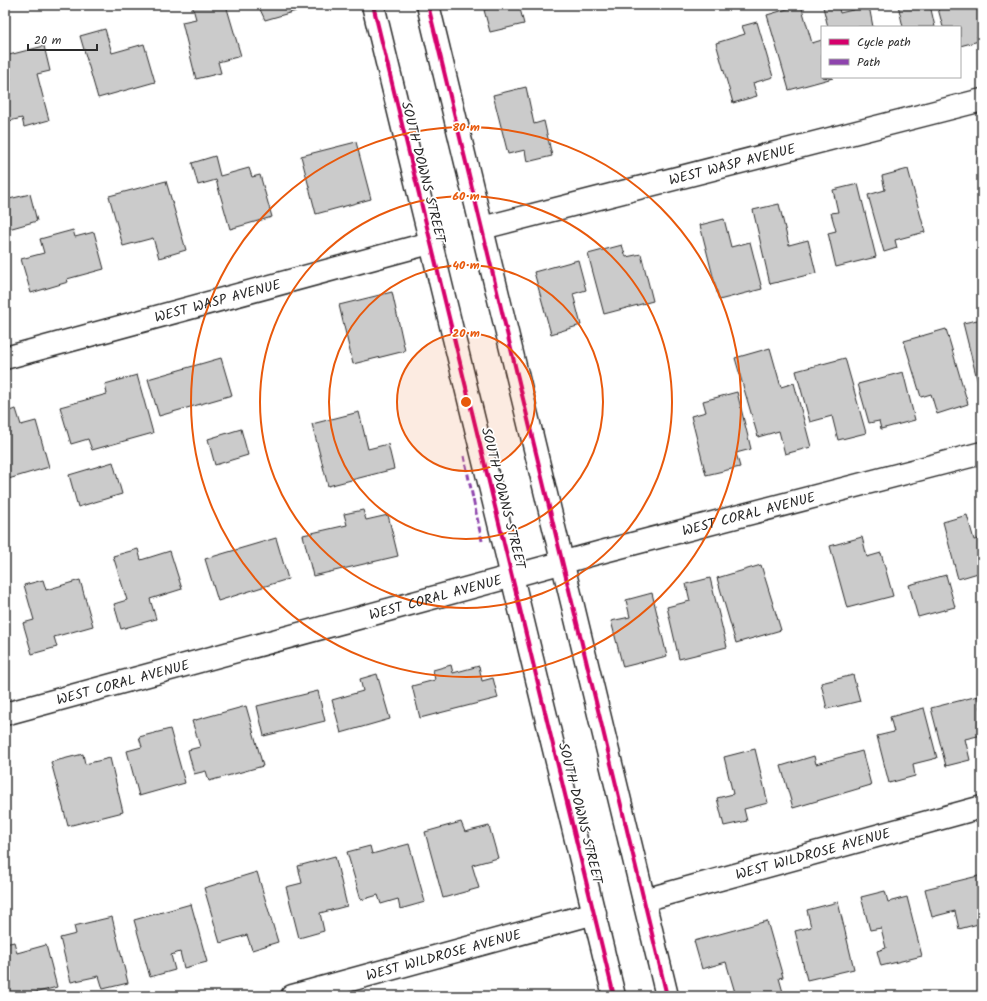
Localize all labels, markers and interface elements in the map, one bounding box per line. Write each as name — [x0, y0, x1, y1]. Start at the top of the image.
scale bar — [28, 26, 97, 52]
legend — [821, 26, 961, 78]
text: 20 m — [34, 31, 62, 50]
text: Cycle path — [857, 33, 911, 52]
text: Path — [857, 53, 880, 72]
street label: SOUTH DOWNS STREET — [395, 99, 452, 247]
text: 80 m — [452, 118, 480, 137]
street label: WEST WASP AVENUE — [666, 138, 799, 192]
text: 60 m — [452, 187, 480, 206]
text: 40 m — [452, 256, 480, 275]
street label: WEST WASP AVENUE — [152, 274, 284, 329]
text: 20 m — [452, 324, 480, 343]
centre of rings — [459, 395, 473, 409]
street label: SOUTH DOWNS STREET — [475, 425, 532, 573]
street label: WEST CORAL AVENUE — [680, 487, 819, 543]
street label: WEST CORAL AVENUE — [367, 569, 505, 627]
street label: WEST CORAL AVENUE — [54, 654, 193, 712]
street label: SOUTH DOWNS STREET — [552, 740, 609, 888]
street label: WEST WILDROSE AVENUE — [733, 823, 894, 886]
street label: WEST WILDROSE AVENUE — [364, 924, 525, 987]

